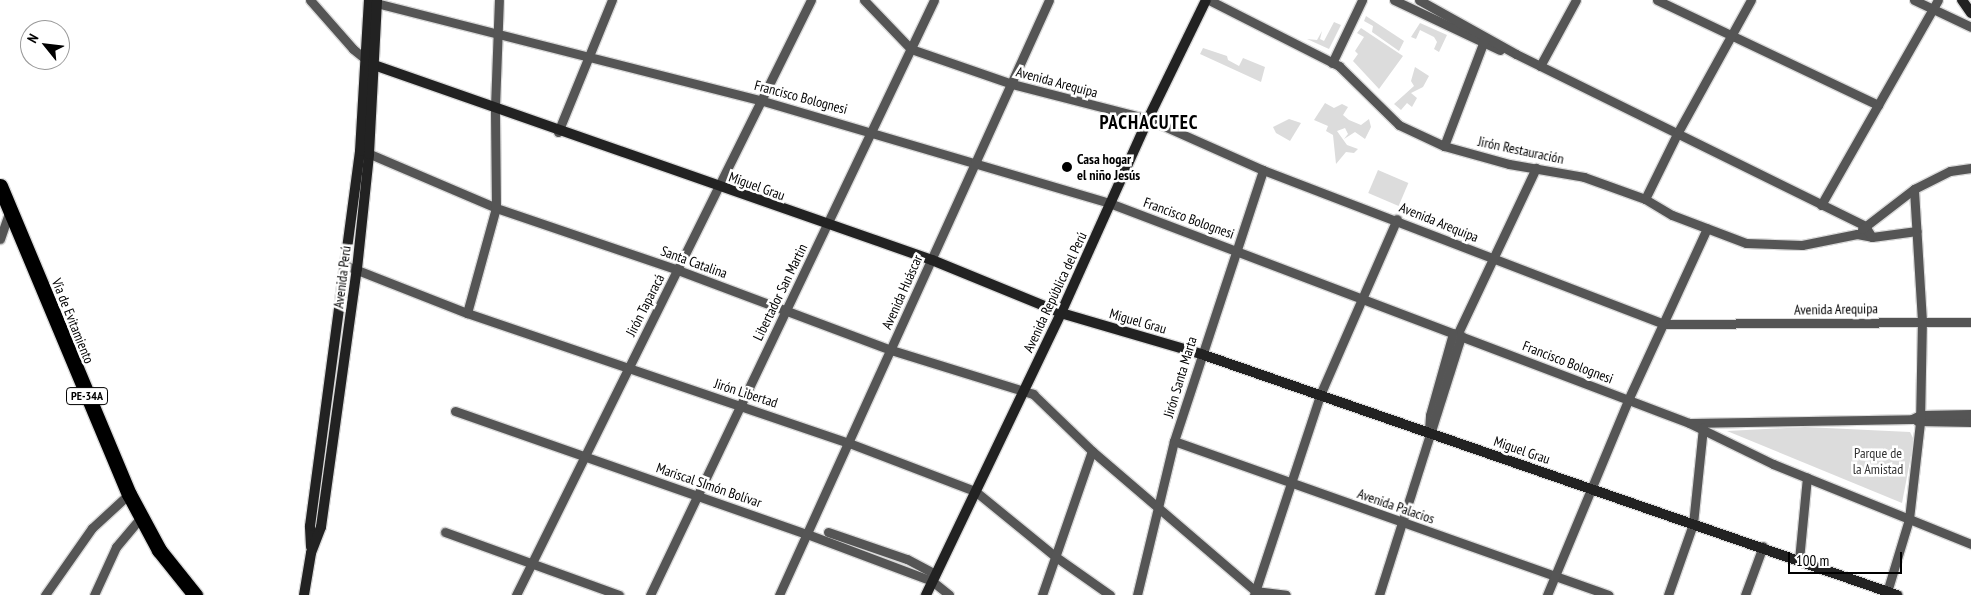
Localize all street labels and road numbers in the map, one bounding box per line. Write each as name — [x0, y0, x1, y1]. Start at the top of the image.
street label: Avenida Arequipa — [1014, 63, 1100, 101]
street label: Francisco Bolognesi — [753, 77, 849, 117]
street label: Jirón Restauración — [1477, 133, 1565, 167]
street label: Miguel Grau — [727, 168, 787, 204]
street label: Francisco Bolognesi — [1141, 194, 1237, 242]
street label: Avenida Arequipa — [1397, 198, 1481, 246]
street label: Avenida República del Perú — [1020, 229, 1090, 355]
street label: Libertador San Martin — [749, 241, 811, 343]
street label: Santa Catalina — [658, 242, 730, 282]
street label: Avenida Perú — [330, 245, 354, 309]
street label: Avenida Huáscar — [878, 252, 926, 332]
street label: Jirón Taparacá — [622, 271, 668, 339]
street label: Vía de Evitamiento — [48, 276, 98, 366]
street label: Avenida Arequipa — [1794, 300, 1878, 318]
street label: Miguel Grau — [1108, 305, 1168, 337]
street label: Jirón Santa Marta — [1160, 335, 1200, 419]
street label: Francisco Bolognesi — [1520, 337, 1616, 387]
street label: Jirón Libertad — [712, 375, 780, 411]
road number: PE-34A — [66, 386, 108, 406]
street label: Miguel Grau — [1492, 433, 1552, 467]
street label: Mariscal SImón Bolívar — [654, 459, 764, 511]
street label: Avenida Palacios — [1355, 485, 1437, 527]

